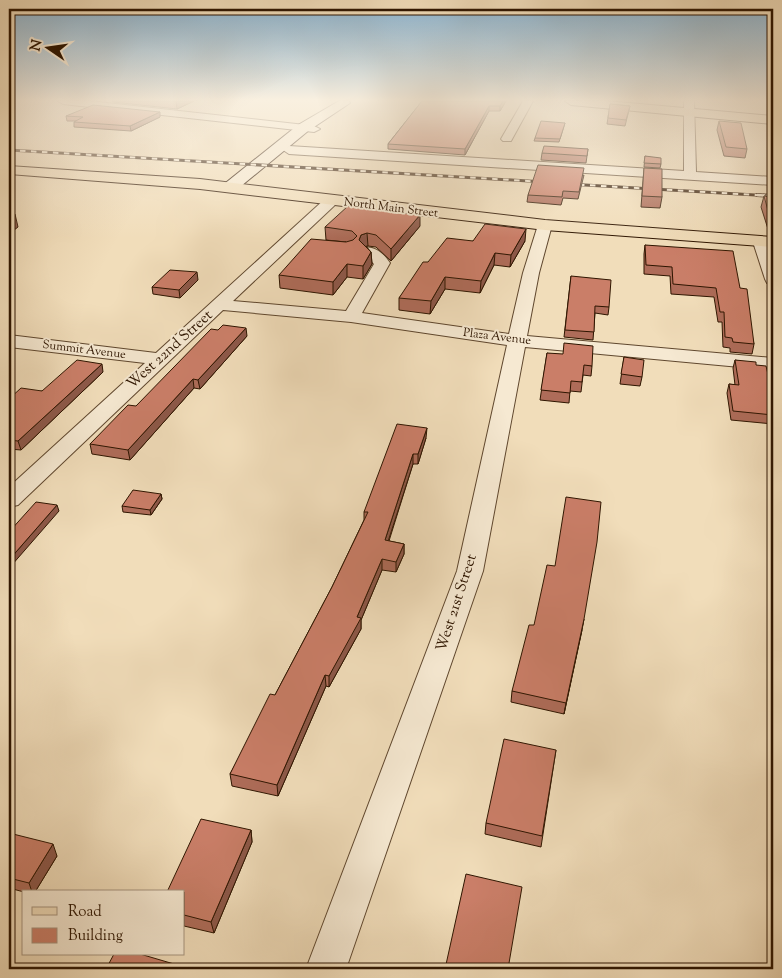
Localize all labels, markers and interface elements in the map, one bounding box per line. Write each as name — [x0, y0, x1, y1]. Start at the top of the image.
north arrow — [22, 22, 72, 72]
text: N — [26, 38, 48, 53]
street label: North Main Street — [343, 193, 439, 223]
street label: West 22nd Street — [122, 306, 218, 394]
street label: Plaza Avenue — [462, 324, 532, 350]
street label: Summit Avenue — [41, 336, 127, 364]
street label: West 21st Street — [431, 551, 483, 655]
legend — [22, 890, 185, 956]
text: Road — [68, 902, 102, 923]
text: Building — [68, 926, 123, 947]

